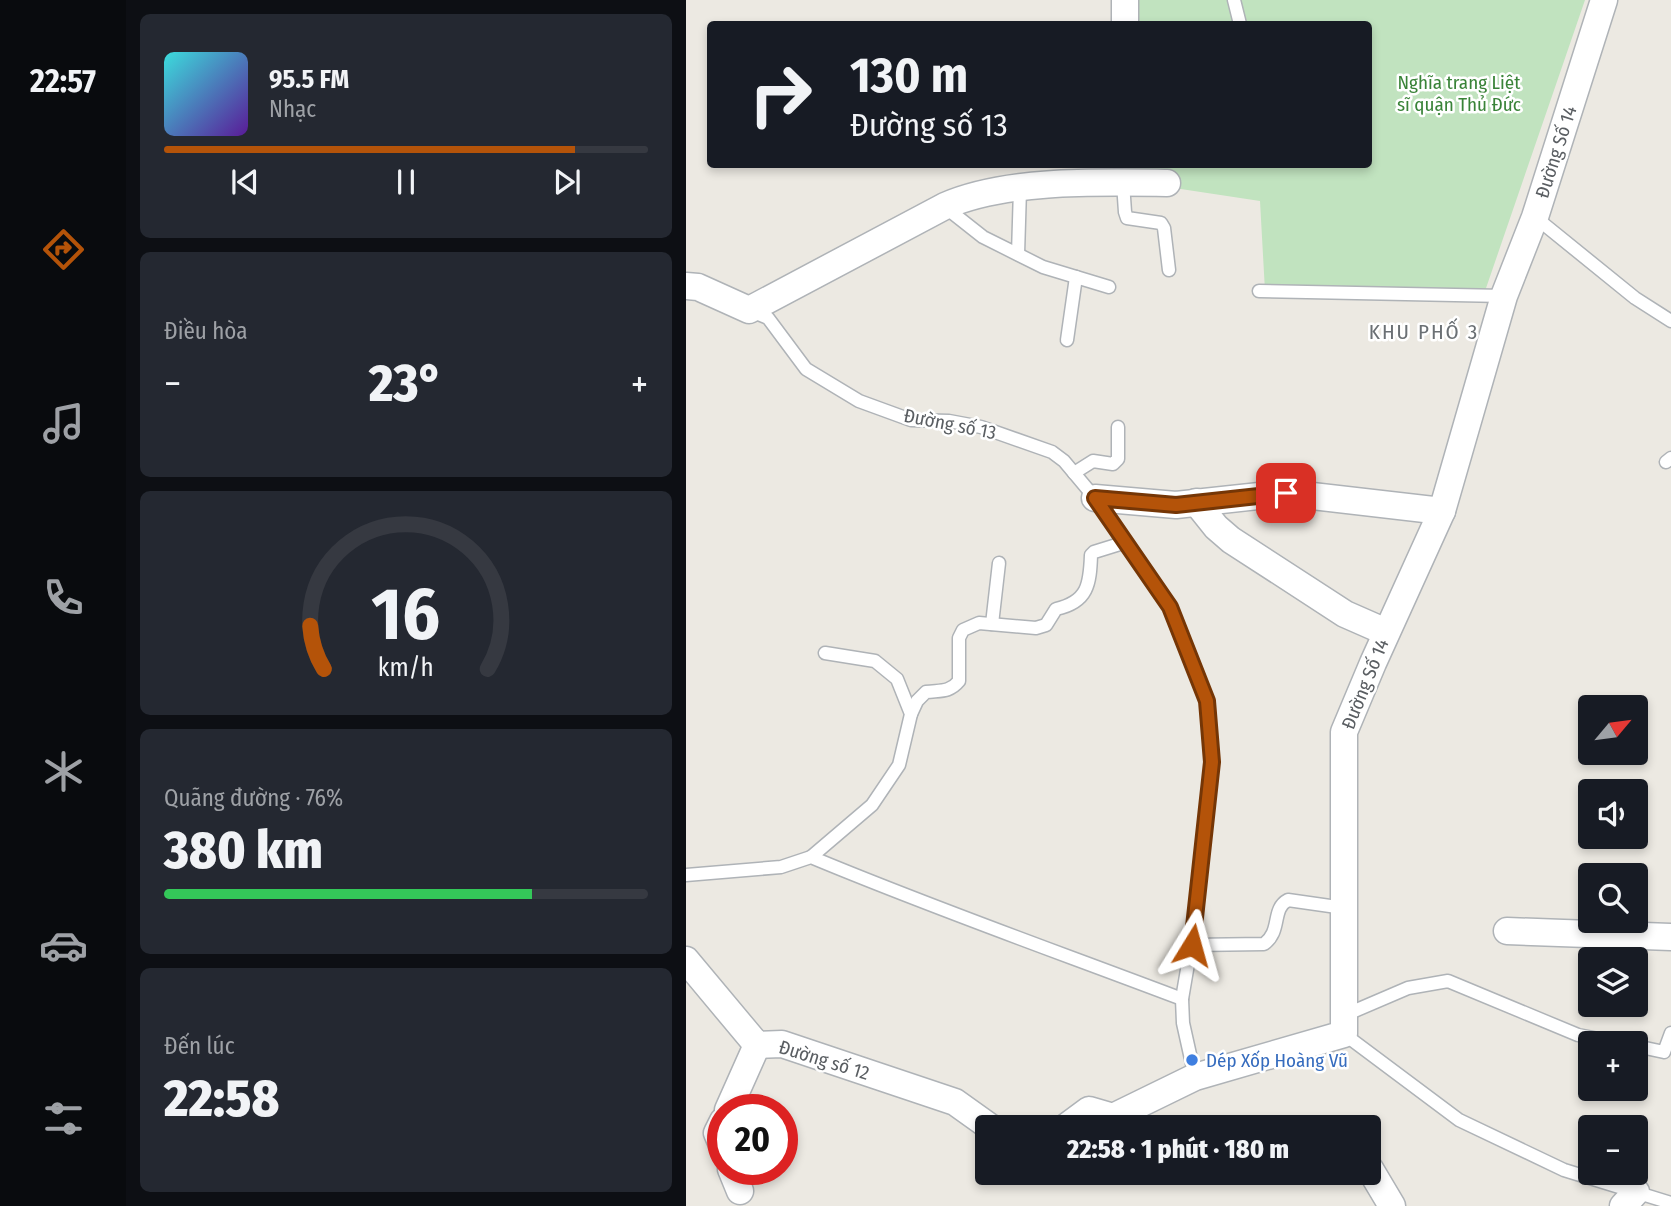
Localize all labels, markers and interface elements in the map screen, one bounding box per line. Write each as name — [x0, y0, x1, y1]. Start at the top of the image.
text: 130 m — [850, 46, 968, 105]
icon: right — [735, 49, 826, 140]
text: 22:57 — [30, 62, 96, 100]
text: 95.5 FM — [269, 64, 349, 95]
park label: Nghĩa trang Liệt sĩ quận Thủ Đức — [1397, 71, 1521, 116]
text: Nhạc — [269, 95, 316, 123]
street label: Đường Số 14 — [1530, 103, 1582, 201]
text: Đường số 13 — [850, 106, 1008, 144]
icon: previous — [226, 163, 264, 201]
icon: pause — [387, 163, 425, 201]
icon: next — [548, 163, 586, 201]
icon: directions — [39, 225, 88, 274]
text: Điều hòa — [164, 317, 248, 345]
district label: KHU PHỐ 3 — [1369, 318, 1479, 345]
text: 23° — [369, 352, 443, 415]
text: − — [164, 361, 181, 407]
text: + — [631, 361, 648, 407]
icon: music — [39, 399, 88, 448]
street label: Đường số 13 — [902, 404, 998, 444]
pin — [1256, 463, 1316, 523]
icon: arrive — [1267, 474, 1305, 512]
text: 16 — [372, 571, 440, 658]
icon: phone — [39, 573, 88, 622]
street label: Đường Số 14 — [1336, 635, 1394, 733]
text: km/h — [378, 653, 434, 683]
north arrow — [1578, 695, 1648, 765]
map controls — [1578, 695, 1648, 1185]
icon: climate — [39, 747, 88, 796]
button: sound — [1578, 779, 1648, 849]
text: Quãng đường · 76% — [164, 784, 343, 812]
text: 380 km — [164, 819, 323, 882]
button: search — [1578, 863, 1648, 933]
position arrow — [1155, 908, 1229, 982]
icon: car — [39, 921, 88, 970]
button: layers — [1578, 947, 1648, 1017]
button: + — [1578, 1031, 1648, 1101]
text: Đến lúc — [164, 1032, 234, 1060]
street label: Đường số 12 — [776, 1035, 872, 1085]
place label: Dép Xốp Hoàng Vũ — [1206, 1049, 1348, 1072]
marker: Dép Xốp Hoàng Vũ — [1184, 1052, 1200, 1068]
text: 22:58 — [164, 1067, 279, 1130]
icon: filters — [39, 1094, 88, 1143]
speed limit sign: 20 — [707, 1094, 798, 1185]
button: − — [1578, 1115, 1648, 1185]
text: 22:58 · 1 phút · 180 m — [1067, 1134, 1289, 1165]

